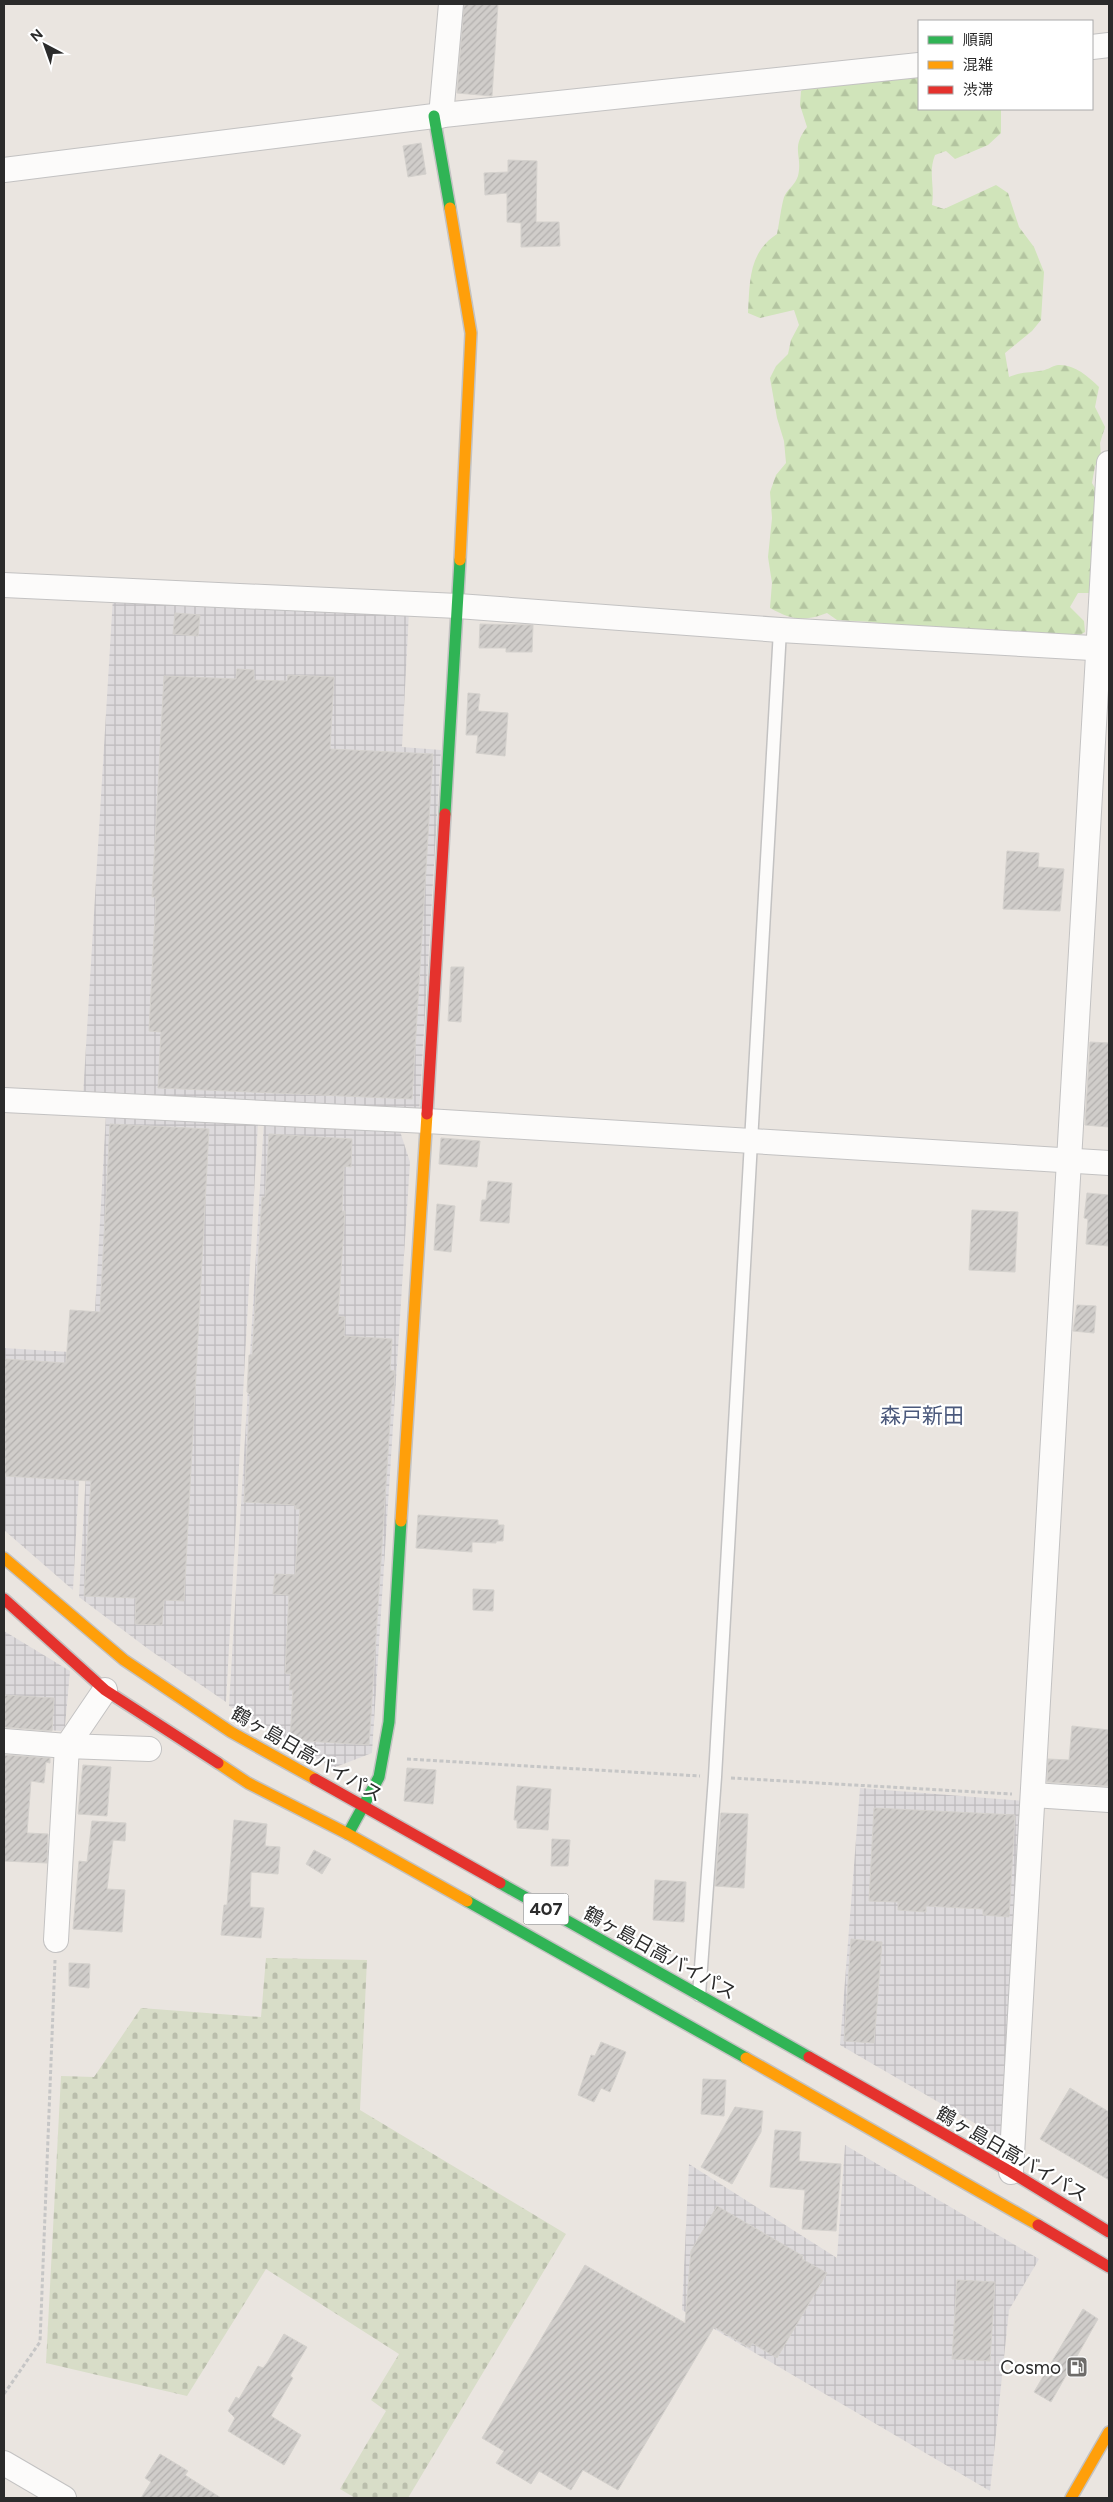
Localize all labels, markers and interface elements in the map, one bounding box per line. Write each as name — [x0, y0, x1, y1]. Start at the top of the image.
north arrow — [20, 20, 70, 70]
legend — [918, 20, 1093, 110]
text: N — [27, 26, 46, 46]
text: 順調 — [963, 31, 993, 49]
text: 混雑 — [963, 56, 993, 74]
text: 渋滞 — [963, 81, 993, 99]
district label: 森戸新田 — [880, 1403, 964, 1428]
street label: 鶴ヶ島日高バイパス — [227, 1701, 387, 1807]
road number: 407 — [524, 1894, 568, 1925]
street label: 鶴ヶ島日高バイパス — [580, 1902, 740, 2004]
street label: 鶴ヶ島日高バイパス — [932, 2101, 1092, 2207]
fuel station icon: Cosmo — [1065, 2355, 1089, 2379]
place label: Cosmo — [1000, 2356, 1061, 2379]

